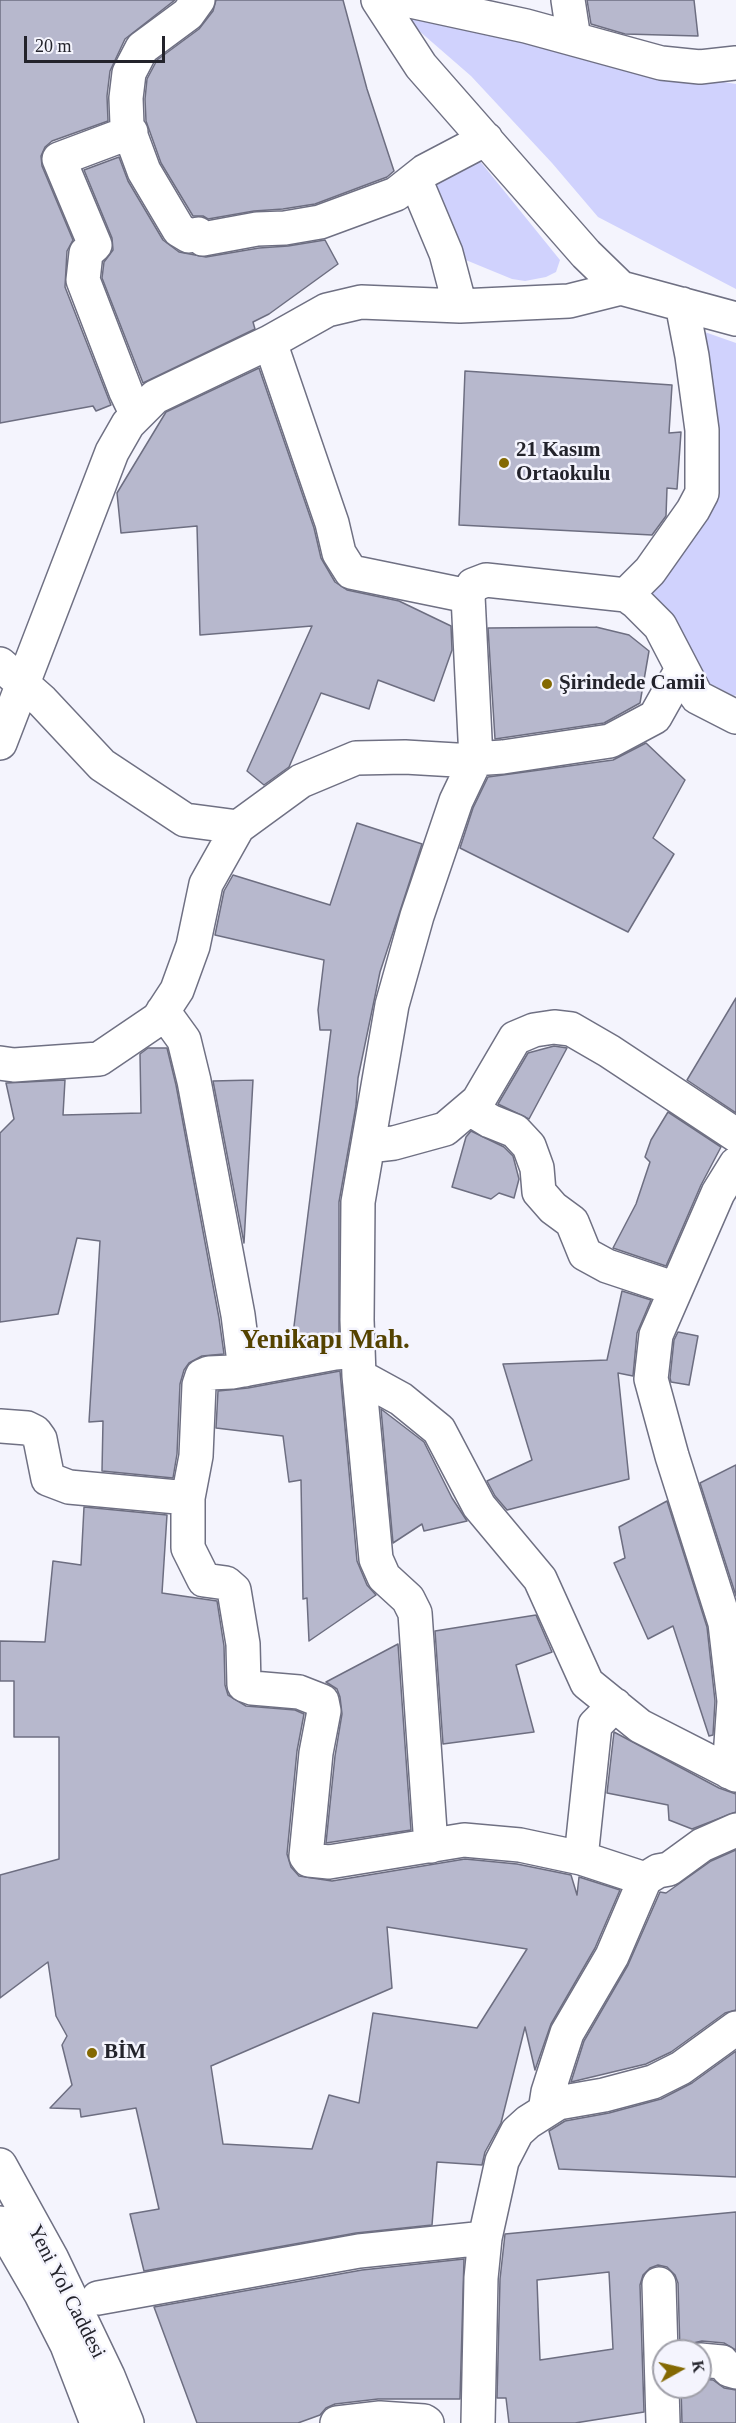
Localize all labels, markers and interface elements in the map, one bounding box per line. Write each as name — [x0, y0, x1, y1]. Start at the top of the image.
scale bar — [27, 24, 168, 62]
text: 20 m — [35, 36, 72, 56]
place label: 21 Kasım Ortaokulu — [516, 438, 611, 488]
marker: 21 Kasım Ortaokulu — [497, 456, 511, 470]
place label: Şirindede Camii — [559, 671, 705, 697]
marker: Şirindede Camii — [540, 677, 554, 691]
district label: Yenikapı Mah. — [240, 1325, 410, 1357]
place label: BİM — [104, 2040, 146, 2066]
marker: BİM — [85, 2046, 99, 2060]
street label: Yeni Yol Caddesi — [22, 2221, 110, 2363]
north arrow — [652, 2339, 712, 2399]
text: K — [689, 2359, 708, 2374]

